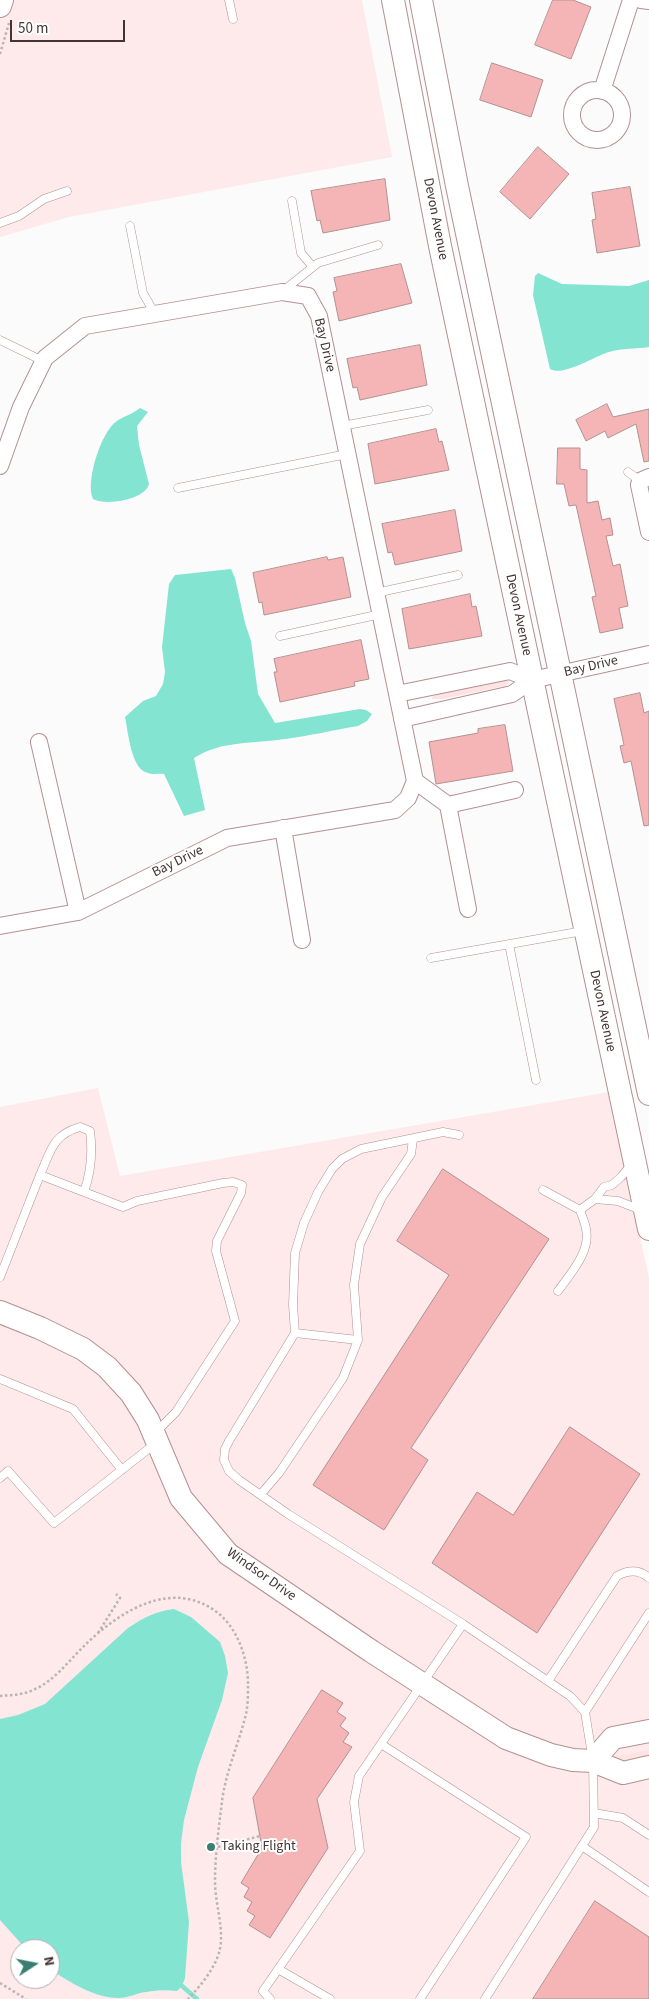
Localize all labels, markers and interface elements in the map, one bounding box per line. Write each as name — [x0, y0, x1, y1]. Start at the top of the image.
scale bar — [12, 10, 128, 42]
text: 50 m — [18, 18, 48, 39]
street label: Devon Avenue — [419, 177, 451, 261]
street label: Bay Drive — [310, 316, 338, 374]
street label: Devon Avenue — [501, 573, 535, 657]
street label: Bay Drive — [562, 653, 620, 681]
street label: Bay Drive — [150, 842, 206, 882]
street label: Devon Avenue — [585, 969, 619, 1053]
street label: Windsor Drive — [223, 1545, 299, 1605]
place label: Taking Flight — [221, 1839, 296, 1855]
marker: Taking Flight — [205, 1841, 217, 1853]
north arrow — [10, 1939, 60, 1989]
text: N — [38, 1955, 59, 1968]

